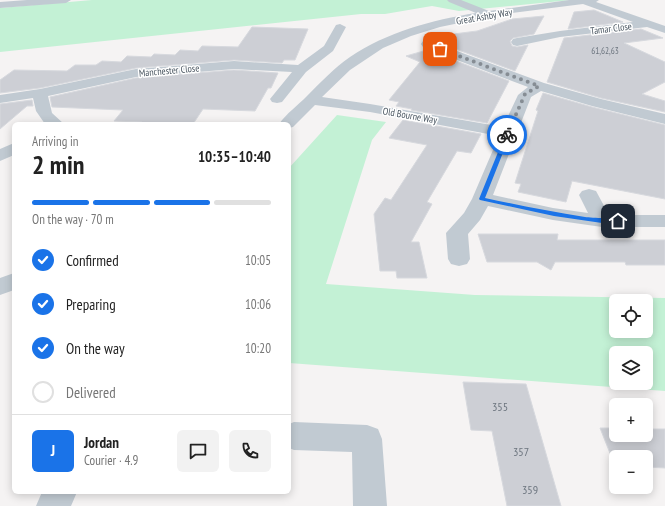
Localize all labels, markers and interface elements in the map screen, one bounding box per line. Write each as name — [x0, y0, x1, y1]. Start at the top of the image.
street label: Great Ashby Way — [455, 5, 513, 28]
street label: Tamar Close — [590, 20, 633, 37]
pin — [423, 32, 457, 66]
icon: bag — [429, 38, 451, 60]
house number: 61,62,63 — [591, 45, 619, 56]
street label: Manchester Close — [138, 61, 200, 80]
street label: Old Bourne Way — [382, 104, 438, 127]
courier — [487, 115, 527, 155]
icon: bike — [496, 124, 518, 146]
text: Arriving in — [32, 133, 79, 150]
text: 10:35–10:40 — [198, 147, 271, 166]
text: 2 min — [32, 148, 85, 181]
pin — [601, 204, 635, 238]
icon: home — [607, 210, 629, 232]
text: On the way · 70 m — [32, 211, 114, 228]
icon: check — [32, 249, 54, 271]
text: Confirmed — [66, 251, 119, 270]
text: 10:05 — [245, 252, 271, 269]
icon: check — [32, 293, 54, 315]
map controls — [609, 294, 653, 494]
button: locate — [609, 294, 653, 338]
text: Preparing — [66, 295, 116, 314]
text: 10:06 — [245, 296, 271, 313]
icon: check — [32, 337, 54, 359]
text: On the way — [66, 339, 125, 358]
text: 10:20 — [245, 340, 271, 357]
button: layers — [609, 346, 653, 390]
text: Delivered — [66, 383, 116, 402]
button: + — [609, 398, 653, 442]
house number: 355 — [492, 399, 508, 414]
button: chat — [177, 430, 219, 472]
button: phone — [229, 430, 271, 472]
text: Jordan — [84, 433, 119, 452]
text: J — [51, 441, 55, 460]
house number: 357 — [513, 444, 529, 459]
button: − — [609, 450, 653, 494]
text: Courier · 4.9 — [84, 452, 138, 469]
house number: 359 — [522, 482, 538, 497]

